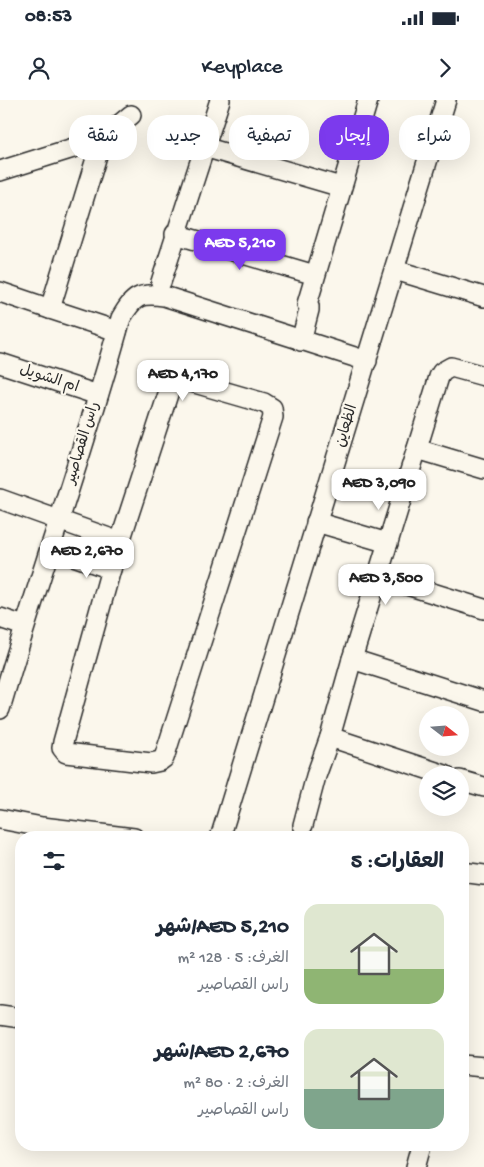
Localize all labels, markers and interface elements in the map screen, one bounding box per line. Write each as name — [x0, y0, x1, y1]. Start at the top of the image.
text: 08:53 — [25, 6, 72, 29]
icon: person — [25, 54, 53, 82]
icon: forward — [431, 54, 459, 82]
text: Keyplace — [201, 55, 283, 81]
chip: شقة — [69, 115, 137, 160]
chip: جديد — [147, 115, 219, 160]
chip: تصفية — [229, 115, 309, 160]
chip: إيجار — [319, 115, 389, 160]
chip: شراء — [399, 115, 470, 160]
pin: AED 5,210 — [183, 228, 297, 271]
text: AED 5,210 — [205, 235, 275, 254]
pin: AED 4,170 — [126, 360, 240, 402]
street label: ام الشويل — [17, 361, 81, 397]
text: AED 4,170 — [148, 366, 218, 385]
street label: راس القصاصير — [62, 400, 104, 487]
street label: الظعاين — [332, 402, 362, 450]
pin: AED 3,090 — [322, 468, 436, 511]
text: AED 3,090 — [342, 475, 416, 494]
pin: AED 2,670 — [30, 536, 144, 579]
text: AED 2,670 — [51, 543, 123, 562]
pin: AED 3,500 — [329, 564, 443, 606]
text: AED 3,500 — [349, 570, 423, 589]
north arrow — [419, 706, 469, 756]
map controls — [419, 706, 469, 816]
button: layers — [419, 766, 469, 816]
icon: filters — [40, 847, 68, 875]
text: العقارات: 5 — [351, 851, 444, 876]
text: AED 5,210/شهر — [157, 916, 289, 941]
icon: home — [344, 924, 404, 984]
text: الغرف: 5 · 128 m² — [178, 950, 289, 969]
text: راس القصاصير — [198, 977, 289, 996]
text: AED 2,670/شهر — [155, 1041, 289, 1066]
icon: home — [344, 1049, 404, 1109]
text: الغرف: 2 · 80 m² — [183, 1075, 289, 1094]
text: راس القصاصير — [198, 1102, 289, 1121]

